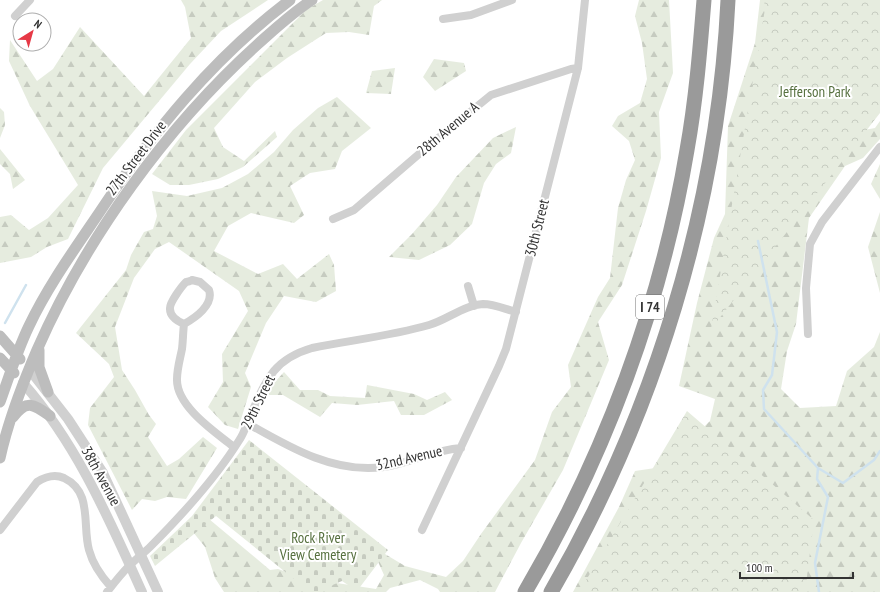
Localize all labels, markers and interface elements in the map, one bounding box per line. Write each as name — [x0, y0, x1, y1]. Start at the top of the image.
north arrow — [12, 12, 52, 52]
text: N — [31, 17, 45, 31]
park label: Jefferson Park — [778, 82, 851, 101]
street label: 28th Avenue A — [413, 97, 483, 160]
street label: 27th Street Drive — [101, 117, 170, 199]
street label: 30th Street — [520, 197, 553, 259]
road number: I 74 — [636, 295, 664, 319]
street label: 29th Street — [236, 371, 279, 432]
street label: 32nd Avenue — [374, 441, 444, 474]
street label: 38th Avenue — [77, 443, 125, 509]
park label: Rock River View Cemetery — [279, 528, 357, 564]
scale bar — [740, 554, 853, 580]
text: 100 m — [746, 560, 773, 575]

